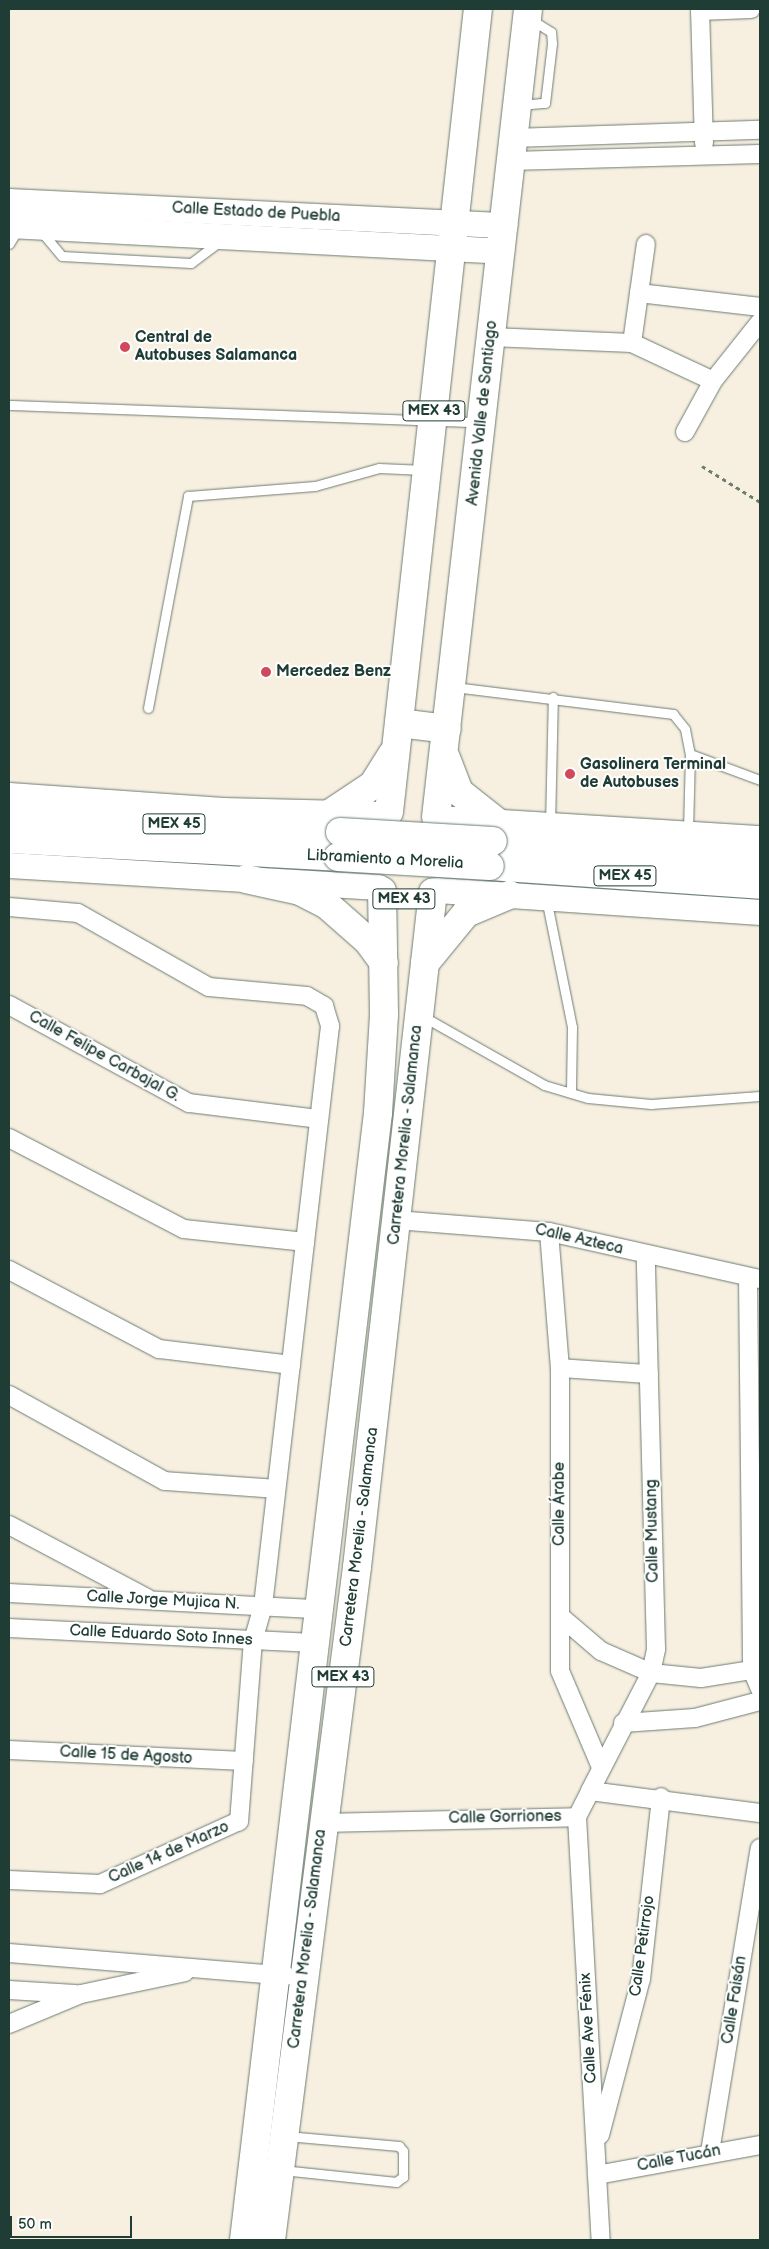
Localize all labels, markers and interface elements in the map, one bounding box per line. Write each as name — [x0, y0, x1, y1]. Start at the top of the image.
street label: Calle Estado de Puebla — [171, 199, 341, 227]
street label: Avenida Valle de Santiago — [464, 319, 502, 507]
place label: Central de Autobuses Salamanca — [135, 328, 297, 366]
marker: Central de Autobuses Salamanca — [119, 341, 131, 353]
road number: MEX 43 — [402, 398, 466, 424]
place label: Mercedez Benz — [276, 662, 391, 682]
marker: Mercedez Benz — [260, 666, 272, 678]
place label: Gasolinera Terminal de Autobuses — [580, 755, 726, 793]
marker: Gasolinera Terminal de Autobuses — [564, 768, 576, 780]
road number: MEX 45 — [142, 812, 206, 836]
street label: Libramiento a Morelia — [306, 846, 464, 874]
road number: MEX 45 — [592, 864, 658, 888]
road number: MEX 43 — [372, 886, 436, 912]
street label: Calle Felipe Carbajal G. — [25, 1007, 183, 1107]
street label: Carretera Morelia - Salamanca — [385, 1023, 427, 1247]
street label: Calle Azteca — [533, 1221, 625, 1259]
street label: Carretera Morelia - Salamanca — [337, 1425, 383, 1649]
street label: Calle Árabe — [550, 1462, 570, 1546]
street label: Calle Mustang — [642, 1479, 664, 1583]
street label: Calle Jorge Mujica N. — [85, 1587, 241, 1615]
street label: Calle Eduardo Soto Innes — [69, 1622, 253, 1650]
road number: MEX 43 — [310, 1664, 376, 1690]
street label: Calle 15 de Agosto — [59, 1743, 193, 1769]
street label: Calle Gorriones — [448, 1807, 562, 1829]
street label: Calle 14 de Marzo — [106, 1818, 232, 1888]
street label: Carretera Morelia - Salamanca — [285, 1827, 331, 2051]
street label: Calle Petirrojo — [626, 1894, 660, 1998]
street label: Calle Faisán — [719, 1954, 751, 2046]
street label: Calle Ave Fénix — [577, 1972, 601, 2084]
street label: Calle Tucán — [635, 2141, 723, 2177]
scale bar — [12, 2206, 135, 2238]
text: 50 m — [18, 2215, 52, 2234]

